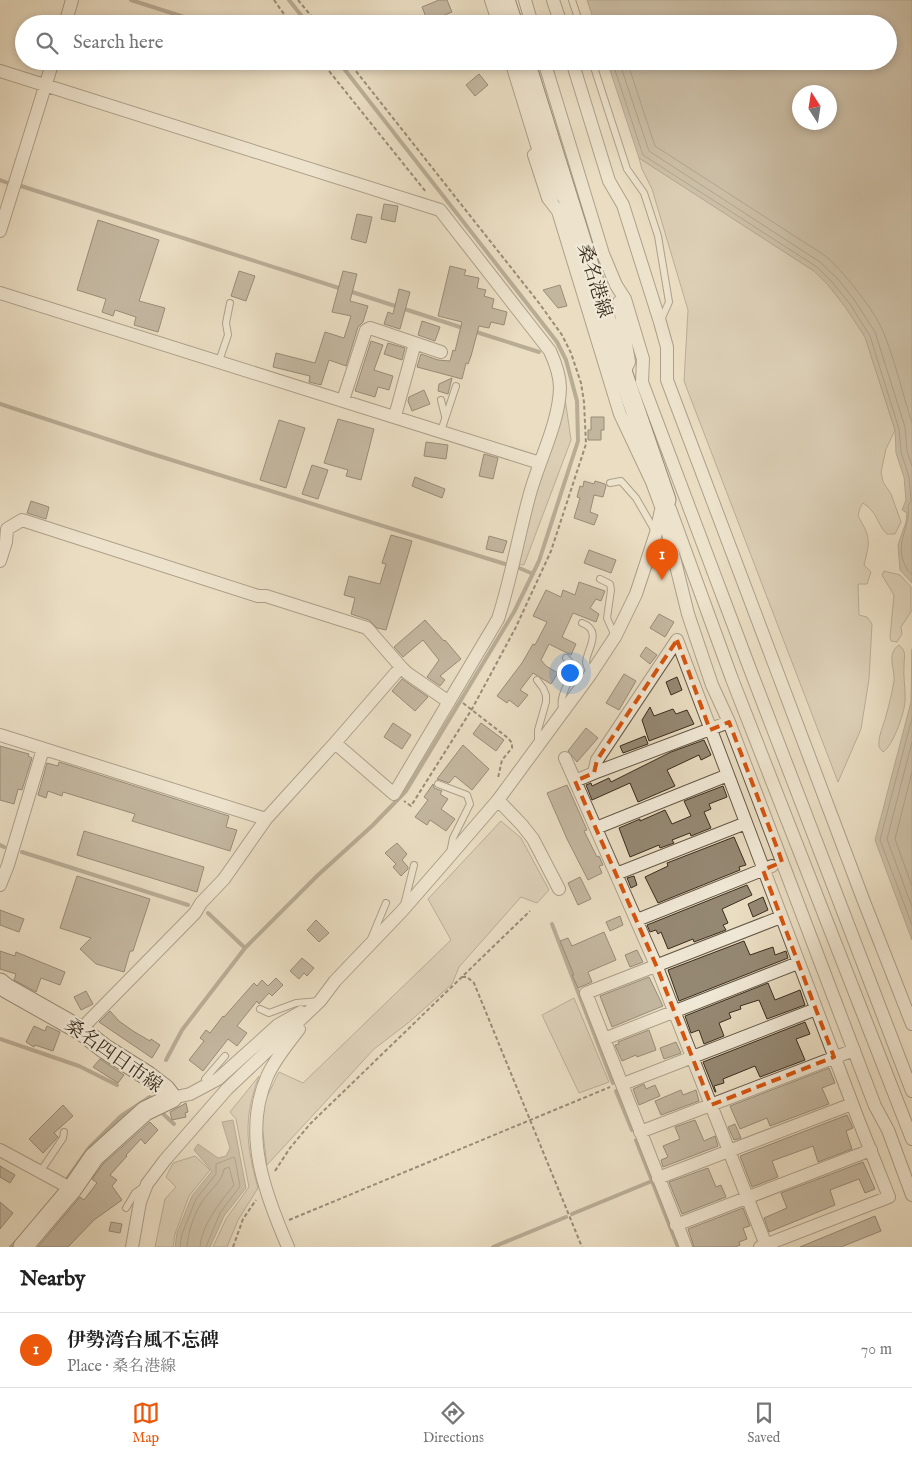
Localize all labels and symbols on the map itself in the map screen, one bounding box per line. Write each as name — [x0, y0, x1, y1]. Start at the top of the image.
north arrow — [792, 85, 837, 130]
street label: 桑名港線 — [571, 241, 617, 321]
pin: 1 — [646, 539, 678, 580]
your location — [557, 660, 583, 686]
street label: 桑名四日市線 — [59, 1013, 167, 1099]

